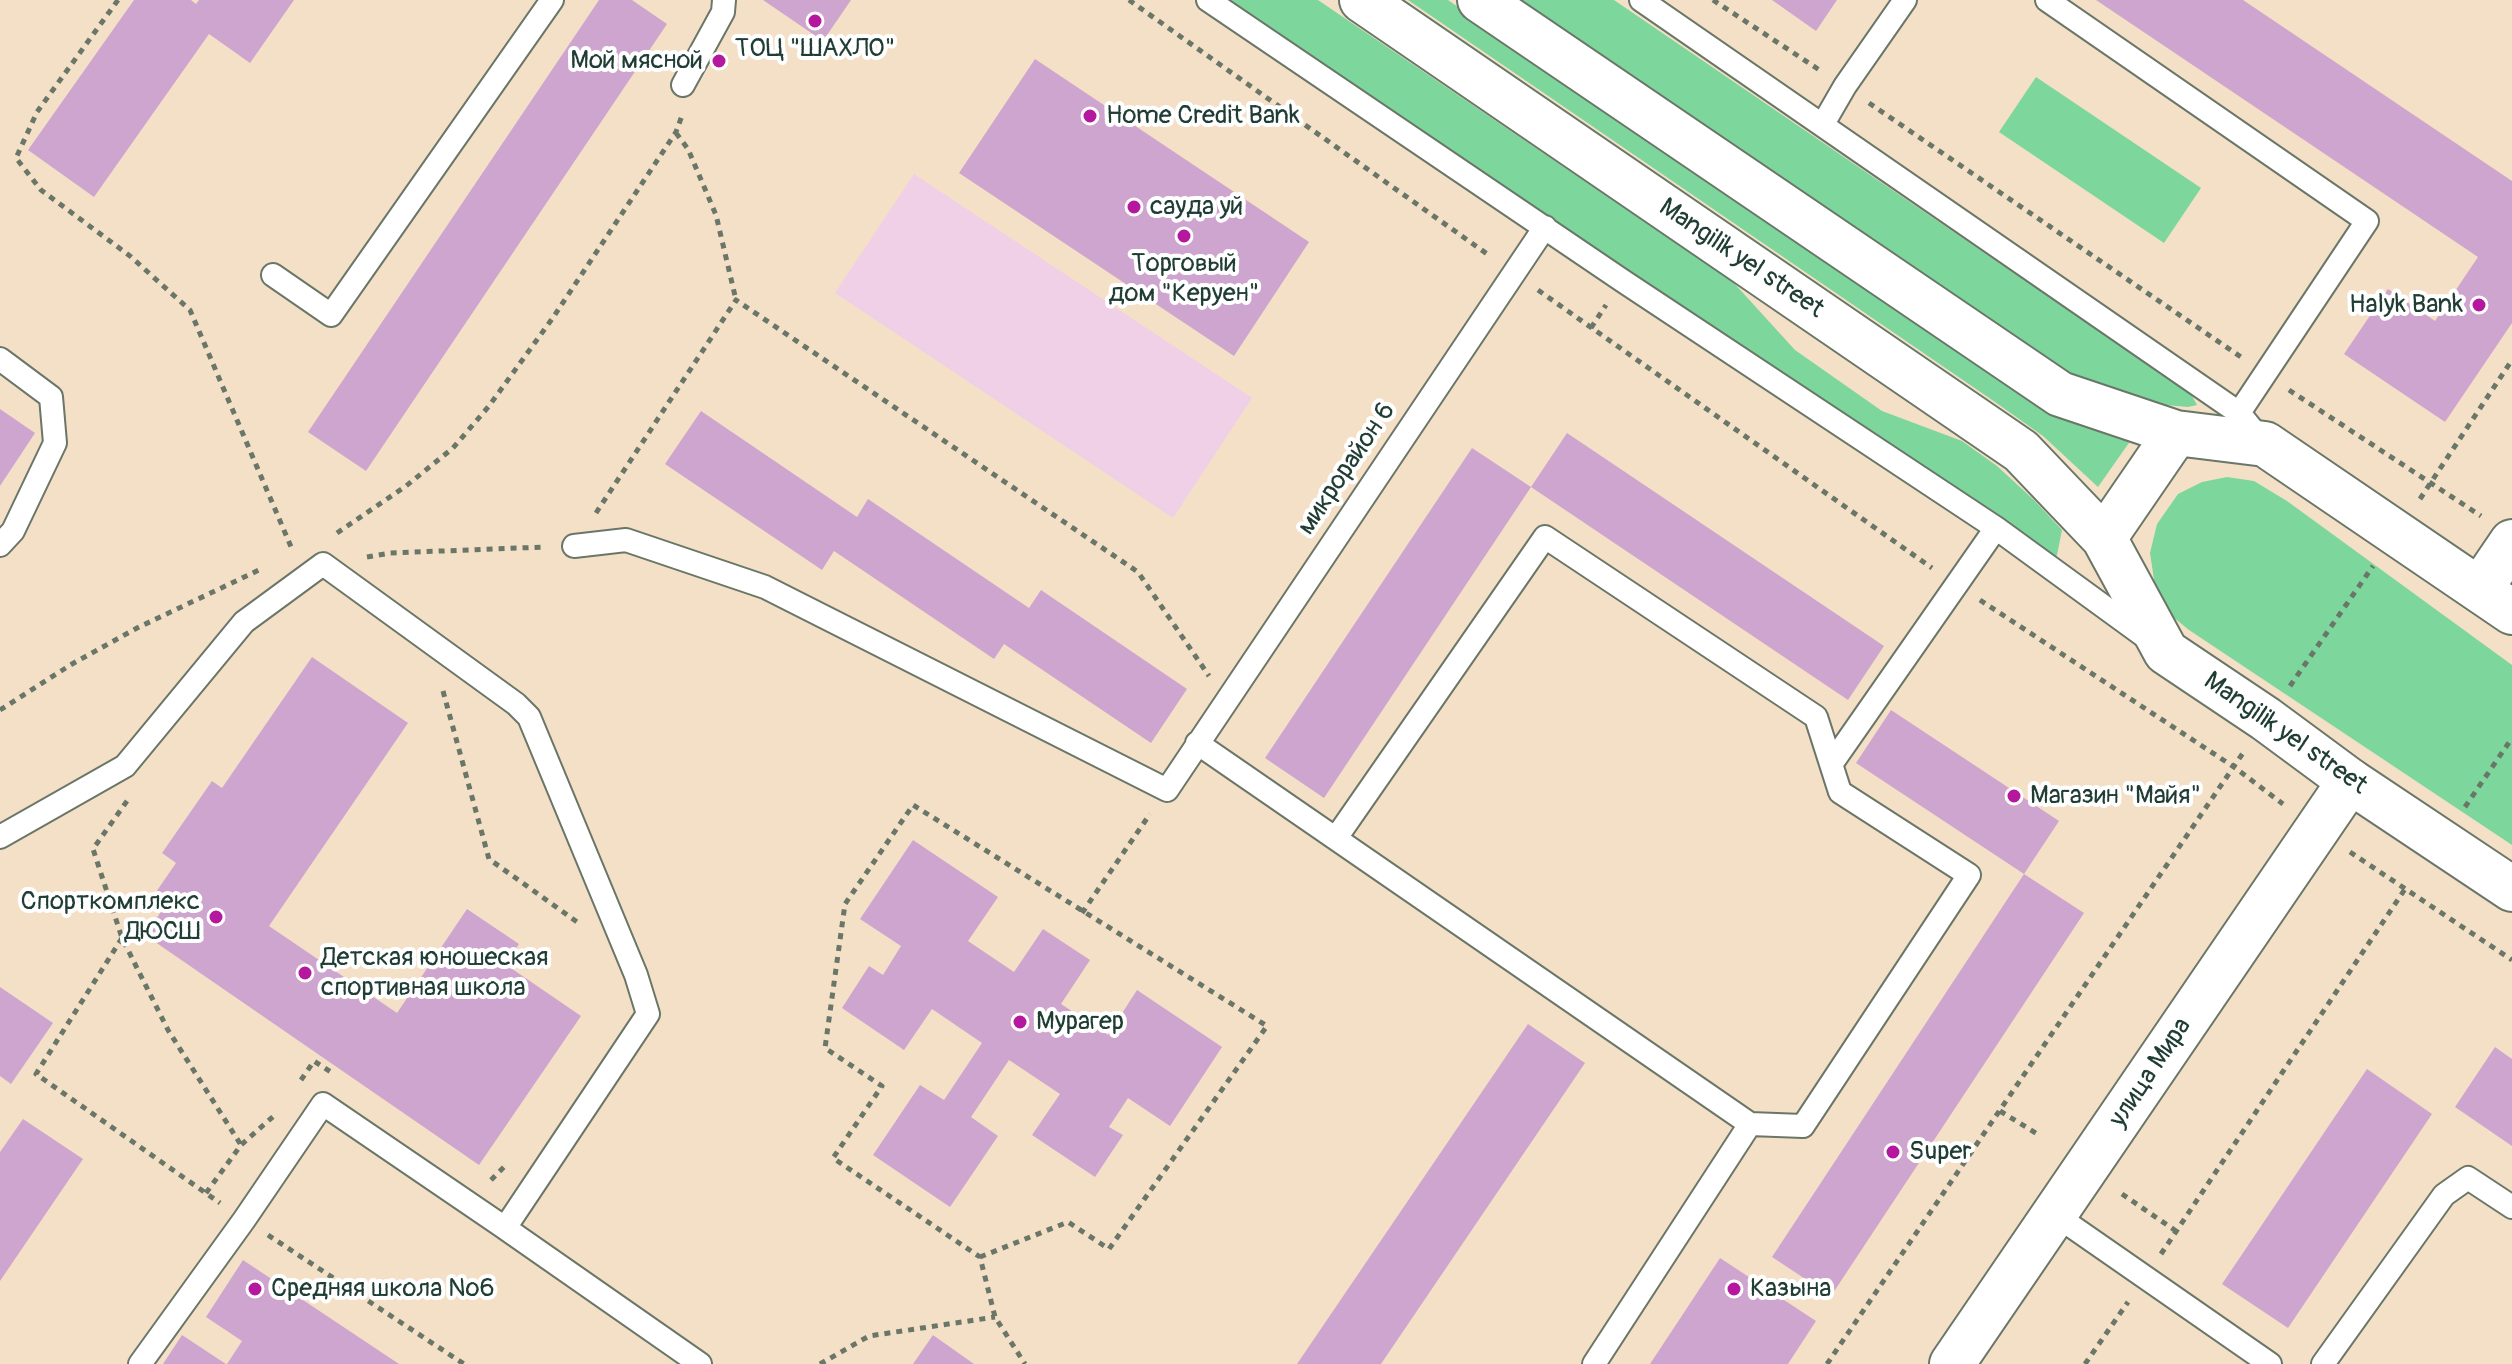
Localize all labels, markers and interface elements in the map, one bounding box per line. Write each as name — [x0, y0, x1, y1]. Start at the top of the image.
marker: ТОЦ "ШАХЛО" — [806, 12, 824, 30]
place label: ТОЦ "ШАХЛО" — [735, 33, 895, 65]
place label: Мой мясной — [570, 45, 703, 77]
marker: Мой мясной — [710, 52, 728, 70]
place label: Home Credit Bank — [1106, 100, 1300, 132]
marker: Home Credit Bank — [1081, 107, 1099, 125]
place label: сауда уй — [1150, 191, 1243, 223]
street label: Mangilik yel street — [1653, 192, 1829, 326]
marker: сауда уй — [1125, 198, 1143, 216]
marker: Торговый дом "Керуен" — [1175, 227, 1193, 245]
place label: Торговый дом "Керуен" — [1109, 248, 1259, 310]
place label: Halyk Bank — [2349, 289, 2463, 321]
marker: Halyk Bank — [2470, 296, 2488, 314]
street label: микрорайон 6 — [1291, 397, 1403, 541]
street label: Mangilik yel street — [2197, 666, 2373, 802]
place label: Магазин "Майя" — [2030, 780, 2201, 812]
marker: Магазин "Майя" — [2005, 787, 2023, 805]
place label: Спорткомплекс ДЮСШ — [21, 886, 200, 948]
marker: Спорткомплекс ДЮСШ — [207, 908, 225, 926]
place label: Детская юношеская спортивная школа — [321, 942, 548, 1004]
marker: Детская юношеская спортивная школа — [296, 964, 314, 982]
place label: Мурагер — [1036, 1006, 1124, 1038]
street label: улица Мира — [2103, 1012, 2199, 1134]
marker: Мурагер — [1011, 1013, 1029, 1031]
place label: Super — [1909, 1136, 1972, 1168]
marker: Super — [1884, 1143, 1902, 1161]
place label: Средняя школа №6 — [271, 1273, 495, 1305]
place label: Казына — [1750, 1273, 1831, 1305]
marker: Средняя школа №6 — [246, 1280, 264, 1298]
marker: Казына — [1725, 1280, 1743, 1298]

